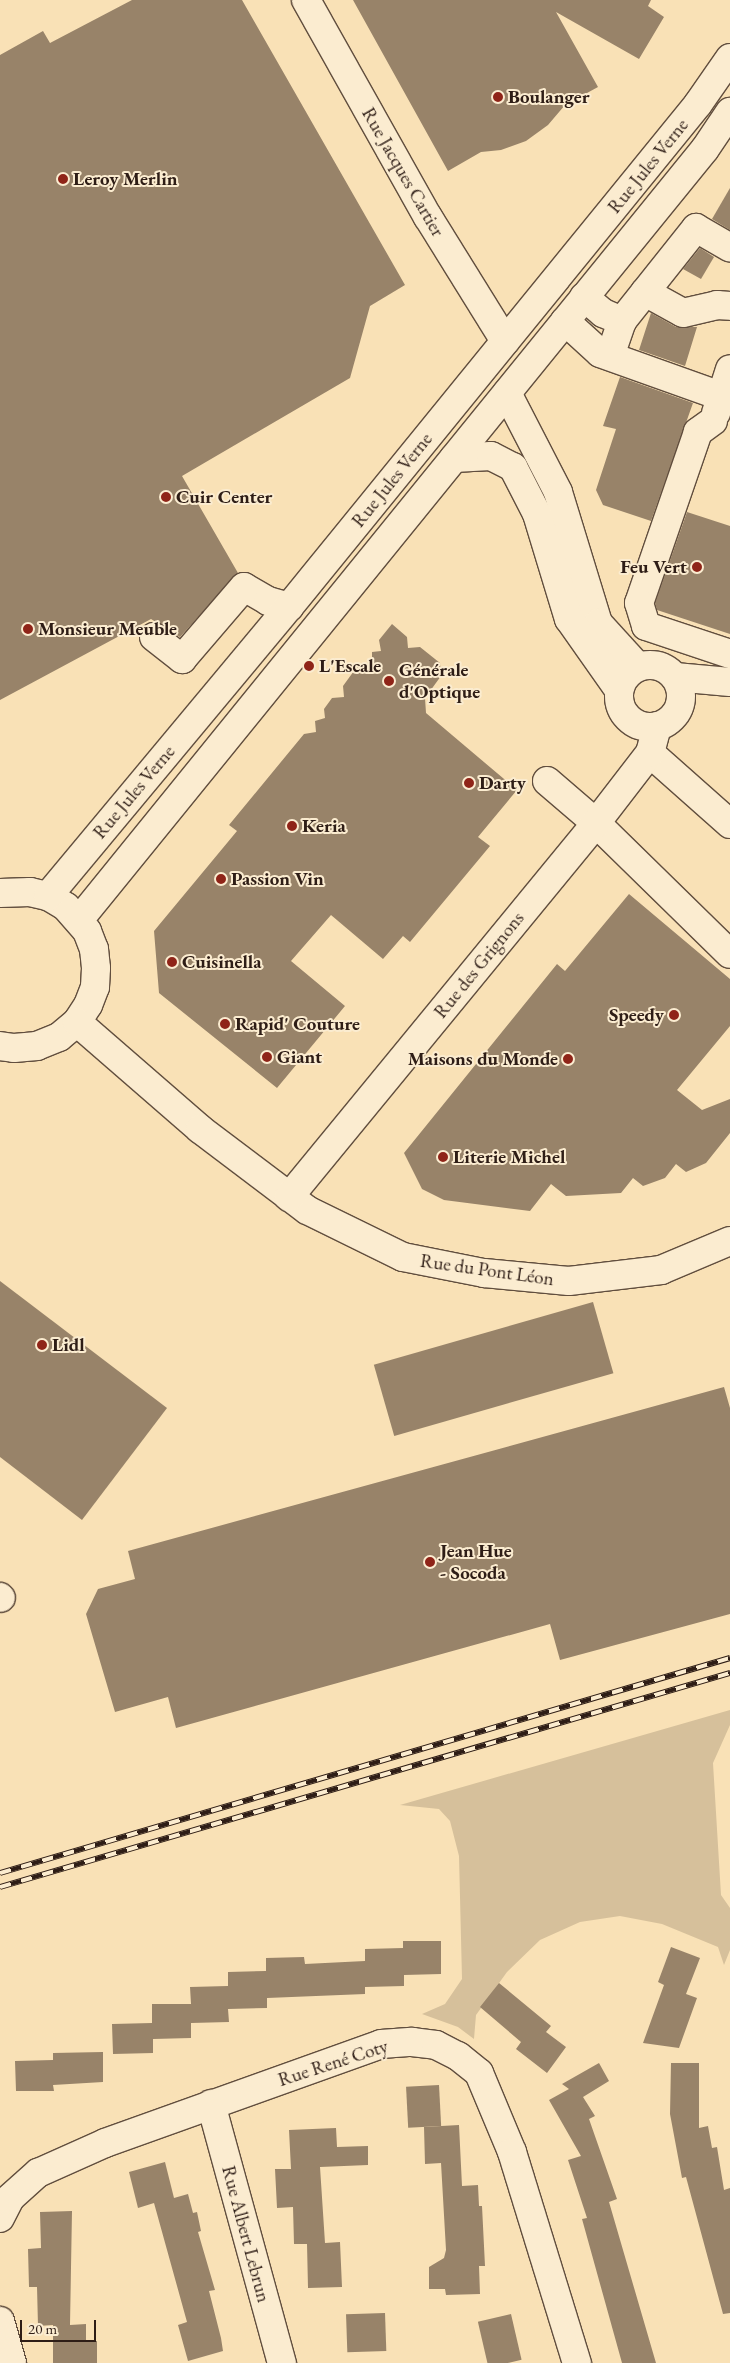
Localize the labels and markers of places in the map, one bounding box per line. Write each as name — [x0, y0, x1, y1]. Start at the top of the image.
place label: Boulanger — [508, 86, 590, 108]
marker: Boulanger — [492, 91, 504, 103]
place label: Leroy Merlin — [73, 168, 177, 190]
marker: Leroy Merlin — [57, 173, 69, 185]
place label: Cuir Center — [176, 486, 272, 508]
marker: Cuir Center — [160, 491, 172, 503]
place label: Feu Vert — [620, 556, 687, 578]
marker: Feu Vert — [691, 561, 703, 573]
place label: Monsieur Meuble — [38, 618, 177, 640]
marker: Monsieur Meuble — [22, 623, 34, 635]
place label: L'Escale — [319, 655, 381, 677]
place label: Générale d'Optique — [399, 659, 480, 703]
marker: L'Escale — [303, 660, 315, 672]
marker: Générale d'Optique — [383, 675, 395, 687]
place label: Darty — [479, 772, 526, 794]
marker: Darty — [463, 777, 475, 789]
place label: Keria — [302, 815, 346, 837]
marker: Keria — [286, 820, 298, 832]
place label: Passion Vin — [231, 868, 324, 890]
marker: Passion Vin — [215, 873, 227, 885]
place label: Cuisinella — [182, 951, 262, 973]
marker: Cuisinella — [166, 956, 178, 968]
place label: Speedy — [609, 1004, 664, 1026]
marker: Speedy — [668, 1009, 680, 1021]
place label: Rapid' Couture — [235, 1013, 360, 1035]
marker: Rapid' Couture — [219, 1018, 231, 1030]
place label: Giant — [277, 1046, 322, 1068]
place label: Maisons du Monde — [408, 1048, 558, 1070]
marker: Giant — [261, 1051, 273, 1063]
marker: Maisons du Monde — [562, 1053, 574, 1065]
place label: Literie Michel — [453, 1146, 565, 1168]
marker: Literie Michel — [437, 1151, 449, 1163]
place label: Lidl — [52, 1334, 85, 1356]
marker: Lidl — [36, 1339, 48, 1351]
place label: Jean Hue - Socoda — [440, 1540, 512, 1584]
marker: Jean Hue - Socoda — [424, 1556, 436, 1568]

